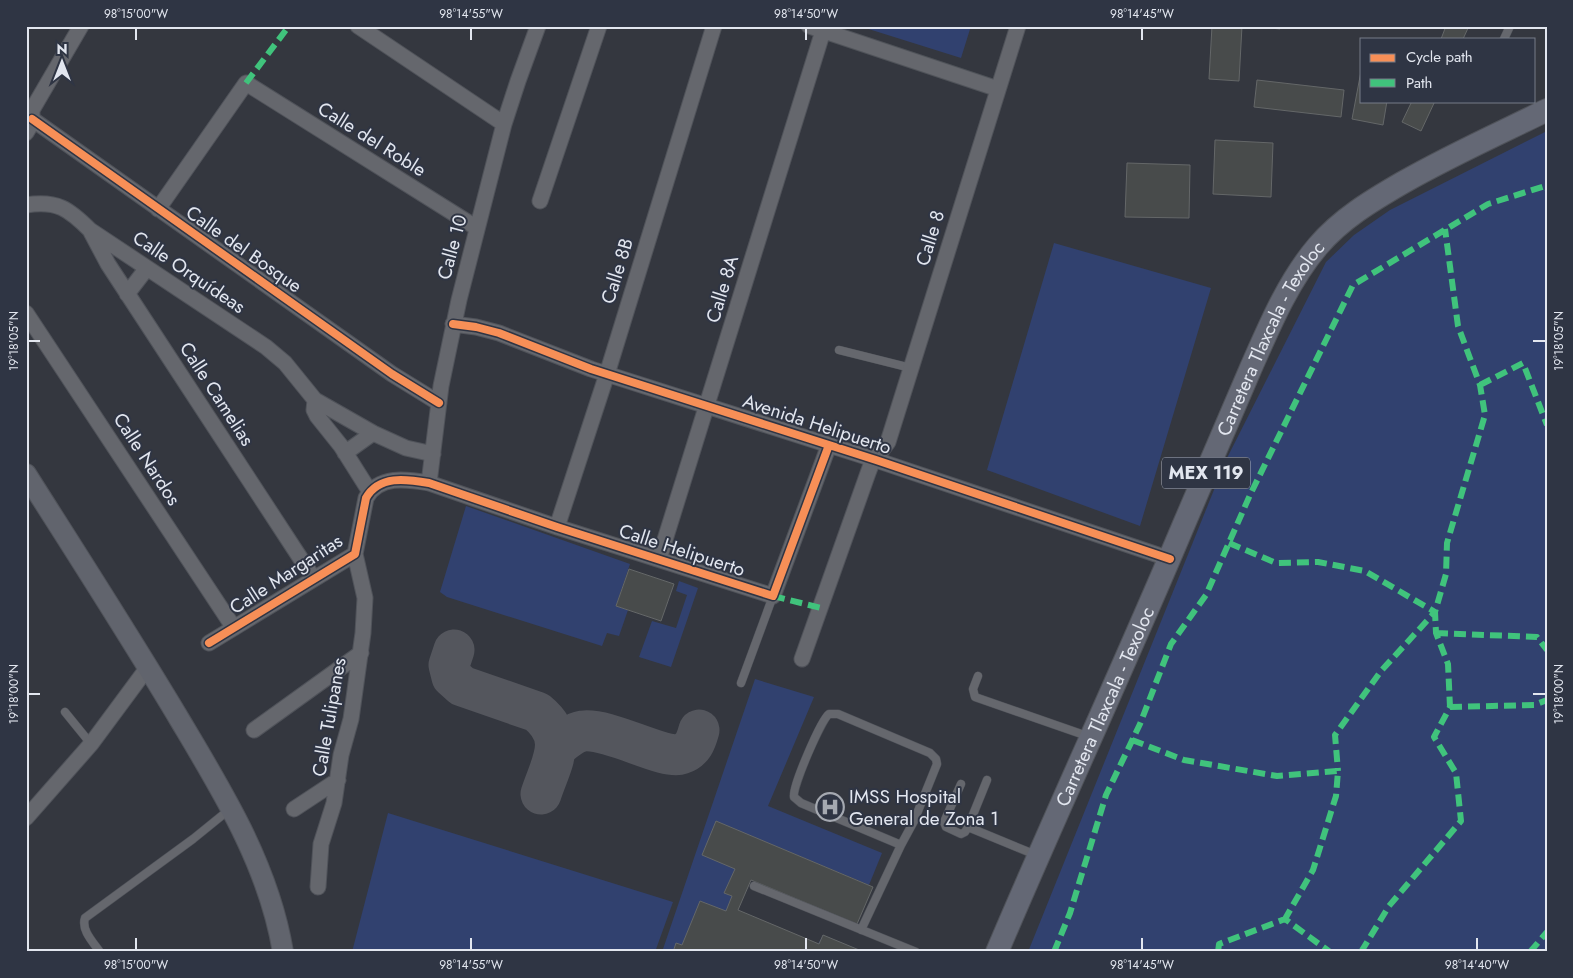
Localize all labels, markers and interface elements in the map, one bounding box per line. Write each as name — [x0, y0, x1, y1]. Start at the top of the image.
text: 98°15'00"W — [104, 5, 168, 23]
text: 98°14'55"W — [439, 5, 503, 23]
text: 98°14'50"W — [774, 5, 838, 23]
text: 98°14'45"W — [1110, 5, 1174, 23]
north arrow — [38, 38, 88, 88]
legend — [1360, 38, 1536, 102]
text: N — [56, 39, 68, 59]
text: Cycle path — [1406, 46, 1473, 68]
text: Path — [1406, 72, 1432, 94]
street label: Calle del Roble — [313, 95, 432, 183]
street label: Calle del Bosque — [180, 199, 308, 299]
street label: Calle 8 — [909, 207, 951, 269]
street label: Calle 10 — [430, 211, 474, 283]
street label: Calle Orquídeas — [127, 224, 251, 320]
street label: Calle 8B — [594, 235, 640, 307]
street label: Carretera Tlaxcala - Texoloc — [1210, 235, 1331, 440]
street label: Calle 8A — [699, 252, 745, 326]
text: 19°18'05"N — [5, 311, 23, 371]
text: 19°18'05"N — [1550, 311, 1568, 371]
street label: Calle Camelias — [173, 337, 261, 452]
street label: Avenida Helipuerto — [739, 387, 895, 461]
street label: Calle Nardos — [107, 407, 187, 511]
road number: MEX 119 — [1162, 458, 1250, 488]
street label: Calle Helipuerto — [615, 517, 749, 583]
street label: Calle Margaritas — [224, 527, 348, 621]
street label: Carretera Tlaxcala - Texoloc — [1048, 602, 1161, 811]
street label: Calle Tulipanes — [305, 655, 353, 779]
text: 19°18'00"N — [5, 664, 23, 724]
text: 19°18'00"N — [1550, 664, 1568, 724]
place label: IMSS Hospital General de Zona 1 — [849, 783, 999, 832]
hospital icon: IMSS Hospital General de Zona 1 — [815, 792, 845, 822]
text: 98°15'00"W — [104, 956, 168, 974]
text: 98°14'55"W — [439, 956, 503, 974]
text: 98°14'50"W — [774, 956, 838, 974]
text: 98°14'45"W — [1110, 956, 1174, 974]
text: 98°14'40"W — [1445, 956, 1509, 974]

